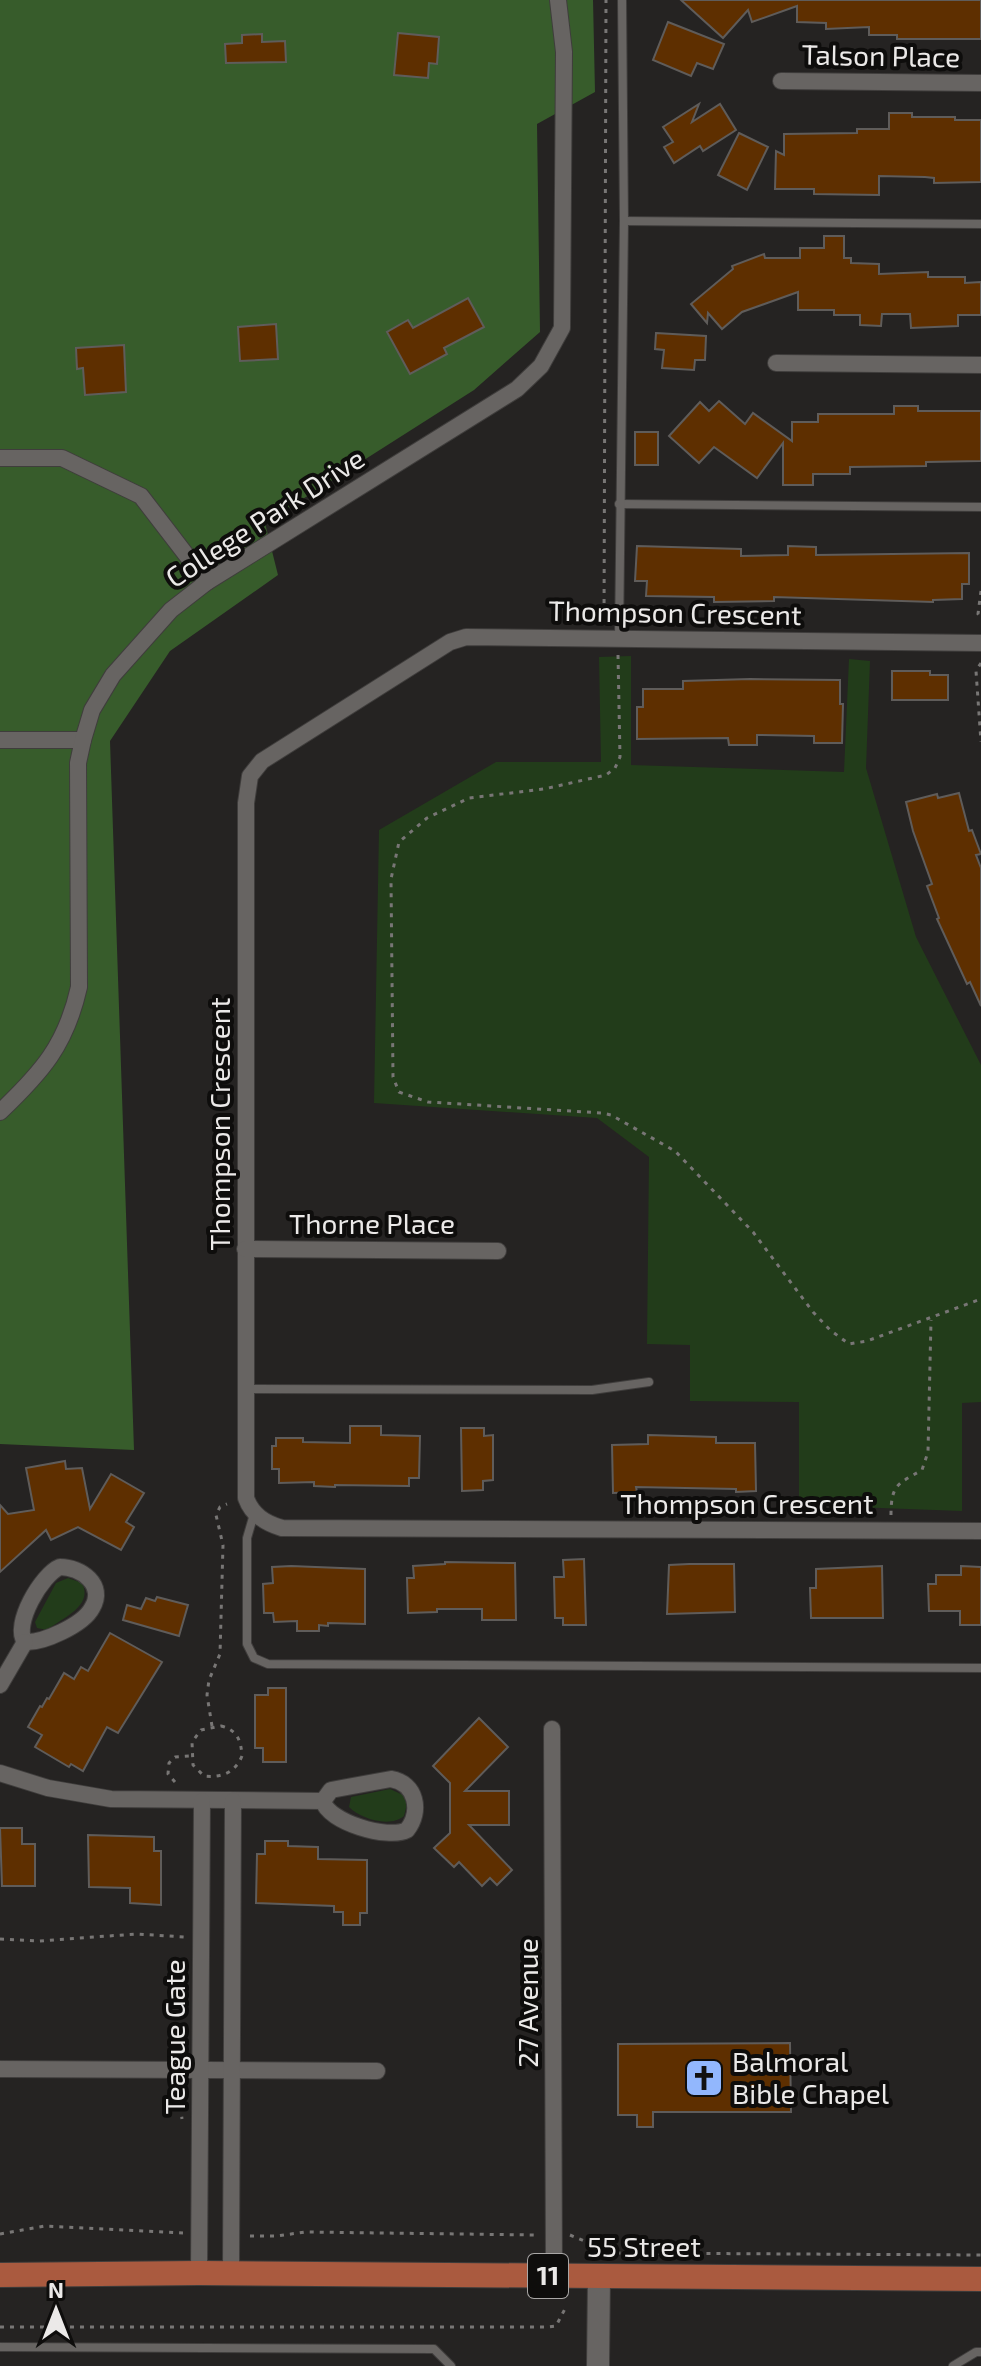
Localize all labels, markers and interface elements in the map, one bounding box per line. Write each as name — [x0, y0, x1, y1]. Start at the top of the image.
street label: Talson Place — [801, 37, 961, 73]
street label: College Park Drive — [159, 440, 370, 594]
street label: Thompson Crescent — [548, 593, 802, 631]
street label: Thompson Crescent — [202, 997, 236, 1251]
street label: Thorne Place — [289, 1206, 455, 1240]
street label: Thompson Crescent — [620, 1486, 874, 1520]
street label: 27 Avenue — [510, 1938, 544, 2068]
street label: Teague Gate — [157, 1959, 191, 2115]
place label: Balmoral Bible Chapel — [732, 2044, 890, 2110]
church icon: Balmoral Bible Chapel — [683, 2057, 725, 2099]
street label: 55 Street — [587, 2229, 701, 2263]
road number: 11 — [528, 2254, 568, 2298]
north arrow — [16, 2270, 96, 2350]
text: N — [48, 2276, 64, 2302]

